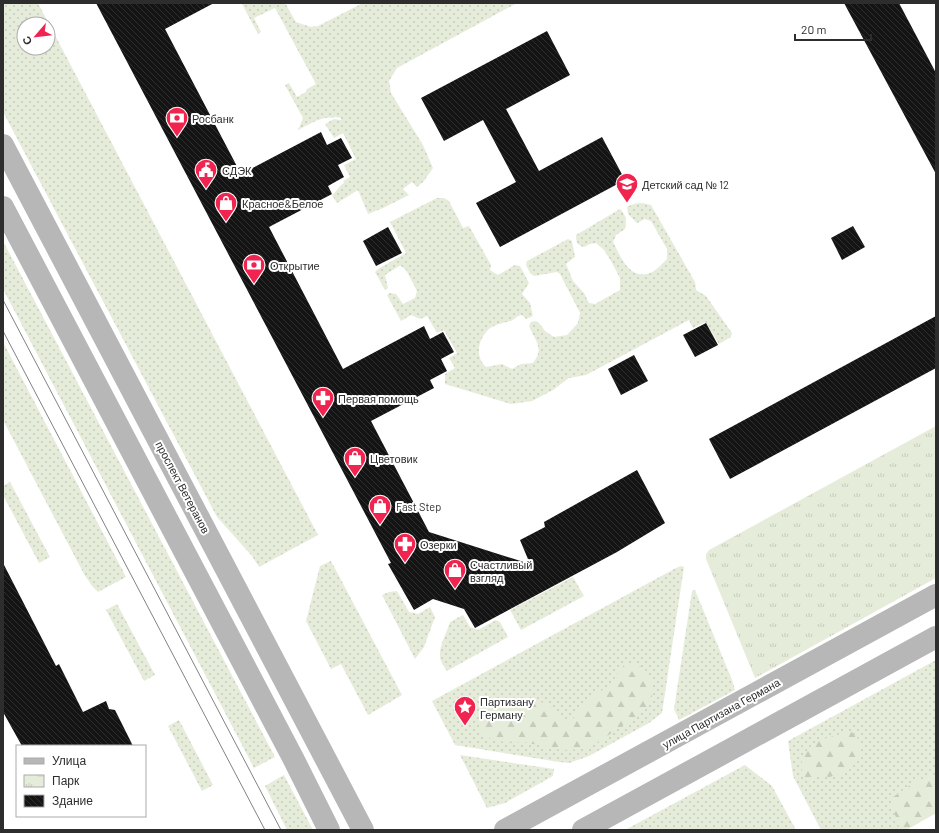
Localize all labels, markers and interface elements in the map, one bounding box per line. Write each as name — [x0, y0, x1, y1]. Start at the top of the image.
north arrow — [16, 16, 56, 56]
scale bar — [795, 16, 871, 42]
text: 20 m — [801, 22, 827, 36]
text: С — [19, 34, 34, 47]
bank icon: Росбанк — [164, 105, 190, 138]
place label: Росбанк — [192, 112, 234, 125]
public building icon: СДЭК — [193, 157, 219, 190]
place label: СДЭК — [222, 164, 252, 177]
school or university icon: Детский сад № 12 — [614, 171, 640, 204]
place label: Детский сад № 12 — [642, 178, 729, 191]
shop icon: Красное&Белое — [213, 190, 239, 223]
place label: Красное&Белое — [242, 197, 323, 210]
bank icon: Открытие — [241, 252, 267, 285]
place label: Открытие — [270, 259, 320, 272]
pharmacy icon: Первая помощь — [310, 385, 336, 418]
place label: Первая помощь — [338, 392, 419, 405]
street label: проспект Ветеранов — [153, 439, 213, 535]
shop icon: Цветовик — [342, 445, 368, 478]
place label: Цветовик — [370, 452, 418, 465]
shop icon: Fast Step — [367, 493, 393, 526]
place label: Fast Step — [396, 500, 441, 513]
pharmacy icon: Озерки — [392, 531, 418, 564]
place label: Озерки — [420, 538, 457, 551]
shop icon: Счастливый взгляд — [442, 557, 468, 590]
place label: Счастливый взгляд — [470, 558, 532, 584]
street label: улица Партизана Германа — [660, 675, 783, 751]
place icon: Партизану Герману — [452, 694, 478, 727]
place label: Партизану Герману — [480, 695, 534, 721]
legend — [16, 745, 146, 817]
text: Улица — [52, 753, 86, 768]
text: Парк — [52, 773, 80, 788]
text: Здание — [52, 793, 93, 808]

